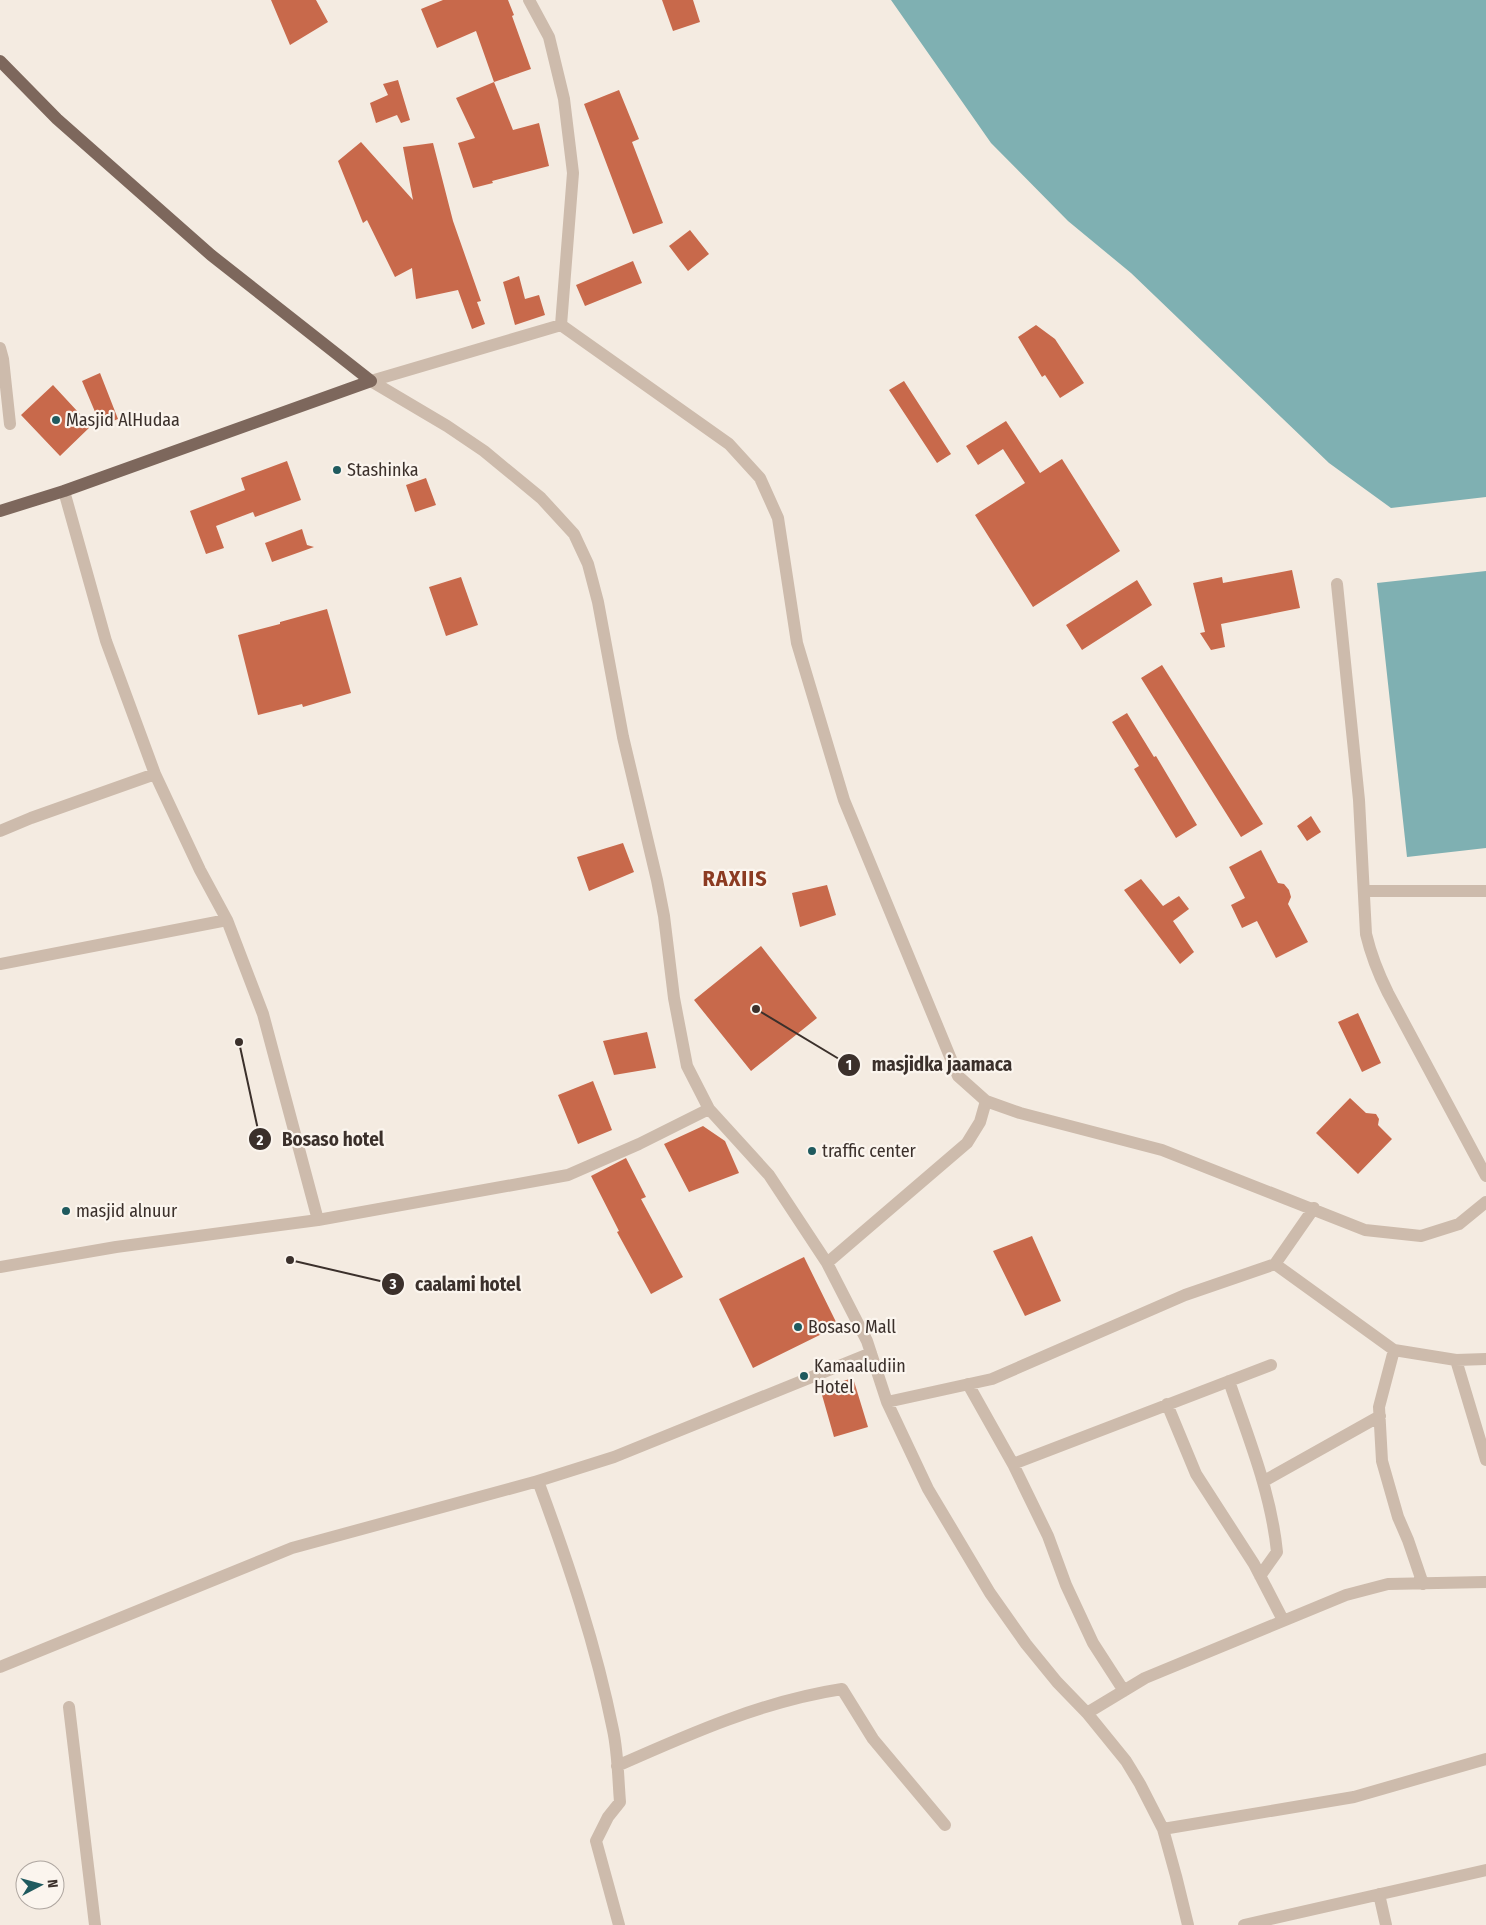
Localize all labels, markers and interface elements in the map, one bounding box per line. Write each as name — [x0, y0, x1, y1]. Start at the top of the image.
place label: Masjid AlHudaa — [66, 409, 180, 431]
marker: Masjid AlHudaa — [50, 414, 62, 426]
place label: Stashinka — [347, 459, 419, 481]
marker: Stashinka — [331, 464, 343, 476]
district label: RAXIIS — [702, 865, 768, 892]
callout: masjidka jaamaca — [837, 1048, 1022, 1082]
text: masjidka jaamaca — [872, 1053, 1012, 1076]
text: 1 — [846, 1056, 852, 1074]
callout: Bosaso hotel — [247, 1122, 394, 1156]
text: Bosaso hotel — [282, 1128, 385, 1151]
text: 2 — [256, 1131, 264, 1149]
place label: traffic center — [822, 1140, 917, 1162]
marker: traffic center — [806, 1145, 818, 1157]
place label: masjid alnuur — [76, 1200, 178, 1222]
marker: masjid alnuur — [60, 1205, 72, 1217]
callout: caalami hotel — [380, 1267, 531, 1301]
text: caalami hotel — [415, 1273, 522, 1296]
text: 3 — [388, 1275, 397, 1293]
place label: Bosaso Mall — [808, 1316, 896, 1338]
marker: Bosaso Mall — [792, 1321, 804, 1333]
place label: Kamaaludiin Hotel — [814, 1355, 906, 1398]
marker: Kamaaludiin Hotel — [798, 1370, 810, 1382]
north arrow — [15, 1860, 65, 1910]
text: N — [44, 1879, 61, 1889]

